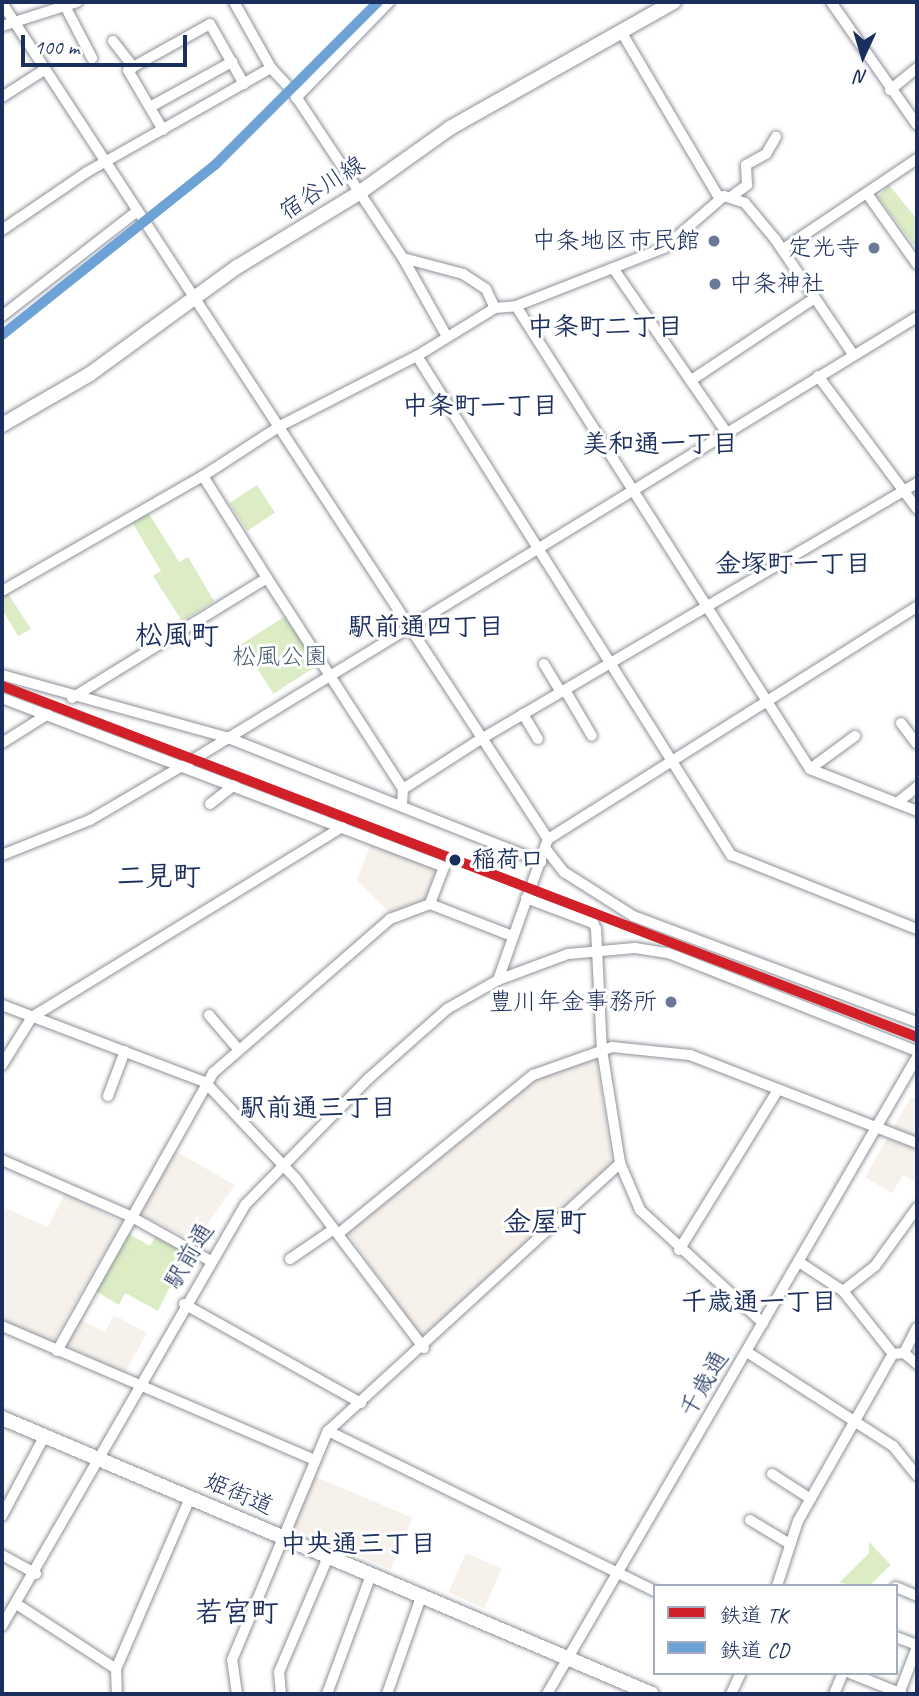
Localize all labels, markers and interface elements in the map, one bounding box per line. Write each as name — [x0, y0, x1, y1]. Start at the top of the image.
scale bar — [24, 21, 191, 65]
north arrow — [828, 21, 898, 91]
text: 100 m — [34, 34, 79, 60]
text: N — [855, 65, 868, 89]
street label: 宿谷川線 — [274, 150, 370, 226]
place label: 中条地区市民館 — [532, 227, 700, 255]
marker: 中条地区市民館 — [706, 233, 722, 249]
place label: 定光寺 — [788, 234, 860, 262]
marker: 定光寺 — [866, 240, 882, 256]
place label: 中条神社 — [729, 270, 825, 298]
marker: 中条神社 — [707, 276, 723, 292]
district label: 中条町二丁目 — [527, 311, 683, 343]
district label: 中条町一丁目 — [402, 390, 558, 422]
district label: 美和通一丁目 — [582, 428, 738, 460]
district label: 金塚町一丁目 — [715, 548, 871, 580]
district label: 駅前通四丁目 — [348, 611, 504, 643]
district label: 松風町 — [135, 618, 219, 652]
park label: 松風公園 — [232, 643, 328, 671]
place label: 稲荷口 — [472, 846, 544, 874]
marker: 稲荷口 — [444, 849, 466, 871]
district label: 二見町 — [117, 859, 201, 893]
place label: 豊川年金事務所 — [489, 988, 657, 1016]
marker: 豊川年金事務所 — [663, 994, 679, 1010]
district label: 駅前通三丁目 — [240, 1092, 396, 1124]
district label: 金屋町 — [503, 1205, 587, 1239]
street label: 駅前通 — [158, 1218, 220, 1294]
district label: 千歳通一丁目 — [681, 1286, 837, 1318]
street label: 千歳通 — [674, 1346, 734, 1422]
street label: 姫街道 — [200, 1467, 278, 1521]
district label: 中央通三丁目 — [280, 1528, 436, 1560]
legend — [653, 1584, 898, 1675]
district label: 若宮町 — [195, 1595, 279, 1629]
text: 鉄道 TK — [720, 1602, 787, 1628]
text: 鉄道 CD — [720, 1637, 789, 1663]

